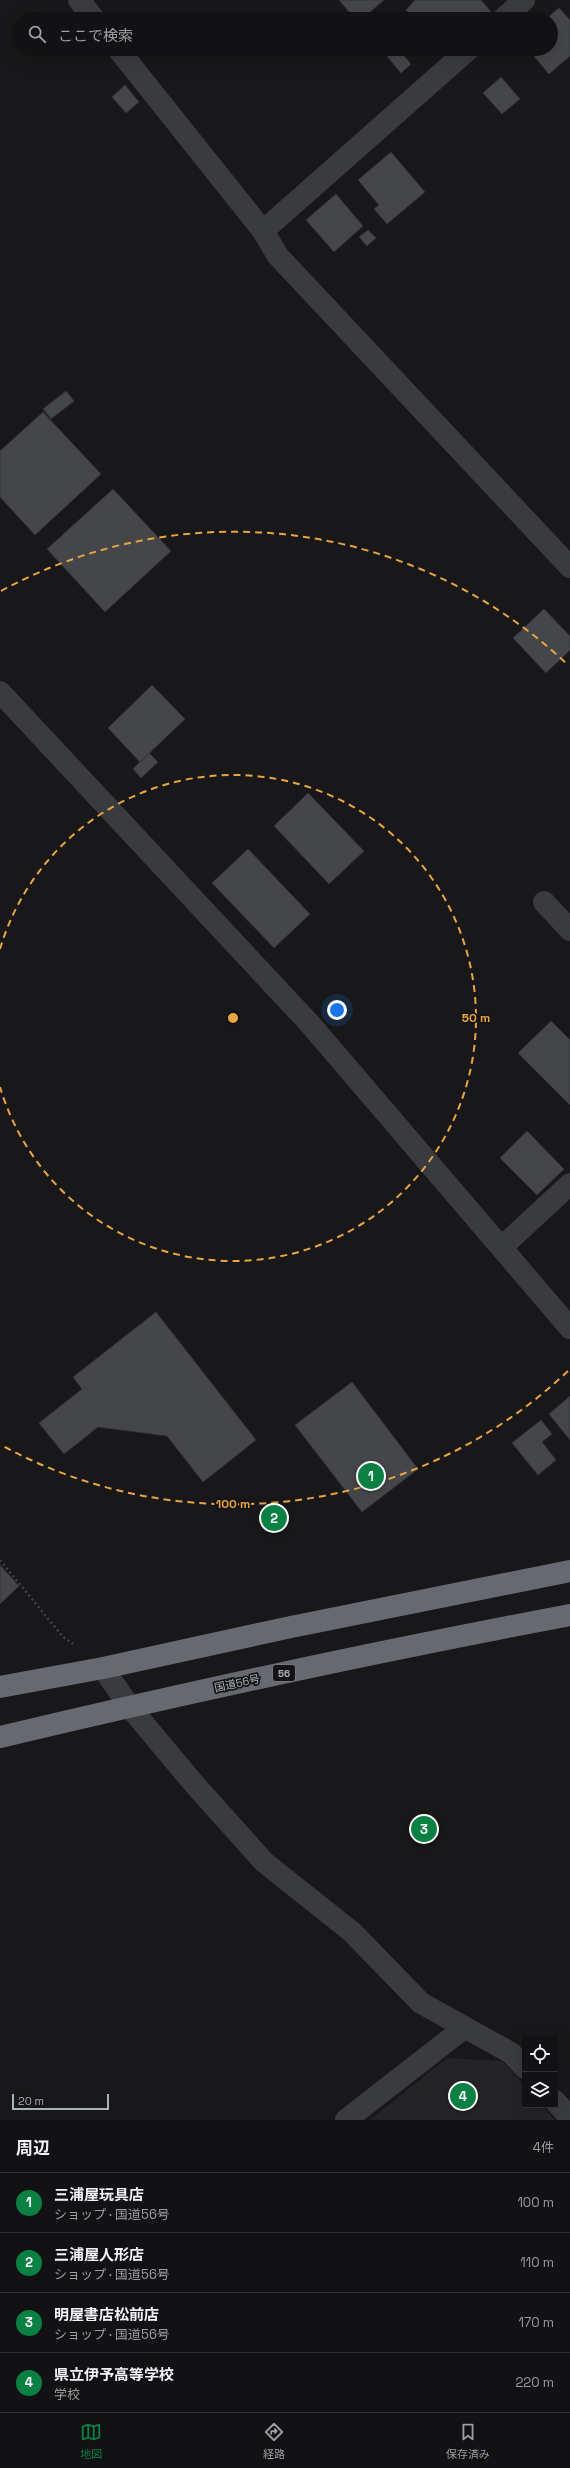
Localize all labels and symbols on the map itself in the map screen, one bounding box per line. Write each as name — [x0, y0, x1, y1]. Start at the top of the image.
your location — [327, 1000, 347, 1020]
text: 50 m — [462, 1010, 490, 1026]
centre of rings — [226, 1011, 240, 1025]
pin: 1 — [358, 1461, 384, 1491]
text: 100 m — [216, 1496, 250, 1512]
pin: 2 — [261, 1503, 287, 1533]
road number: 56 — [273, 1665, 295, 1681]
street label: 国道56号 — [213, 1671, 261, 1695]
pin: 3 — [411, 1814, 437, 1844]
pin: 4 — [450, 2081, 476, 2111]
scale bar — [12, 2092, 109, 2111]

